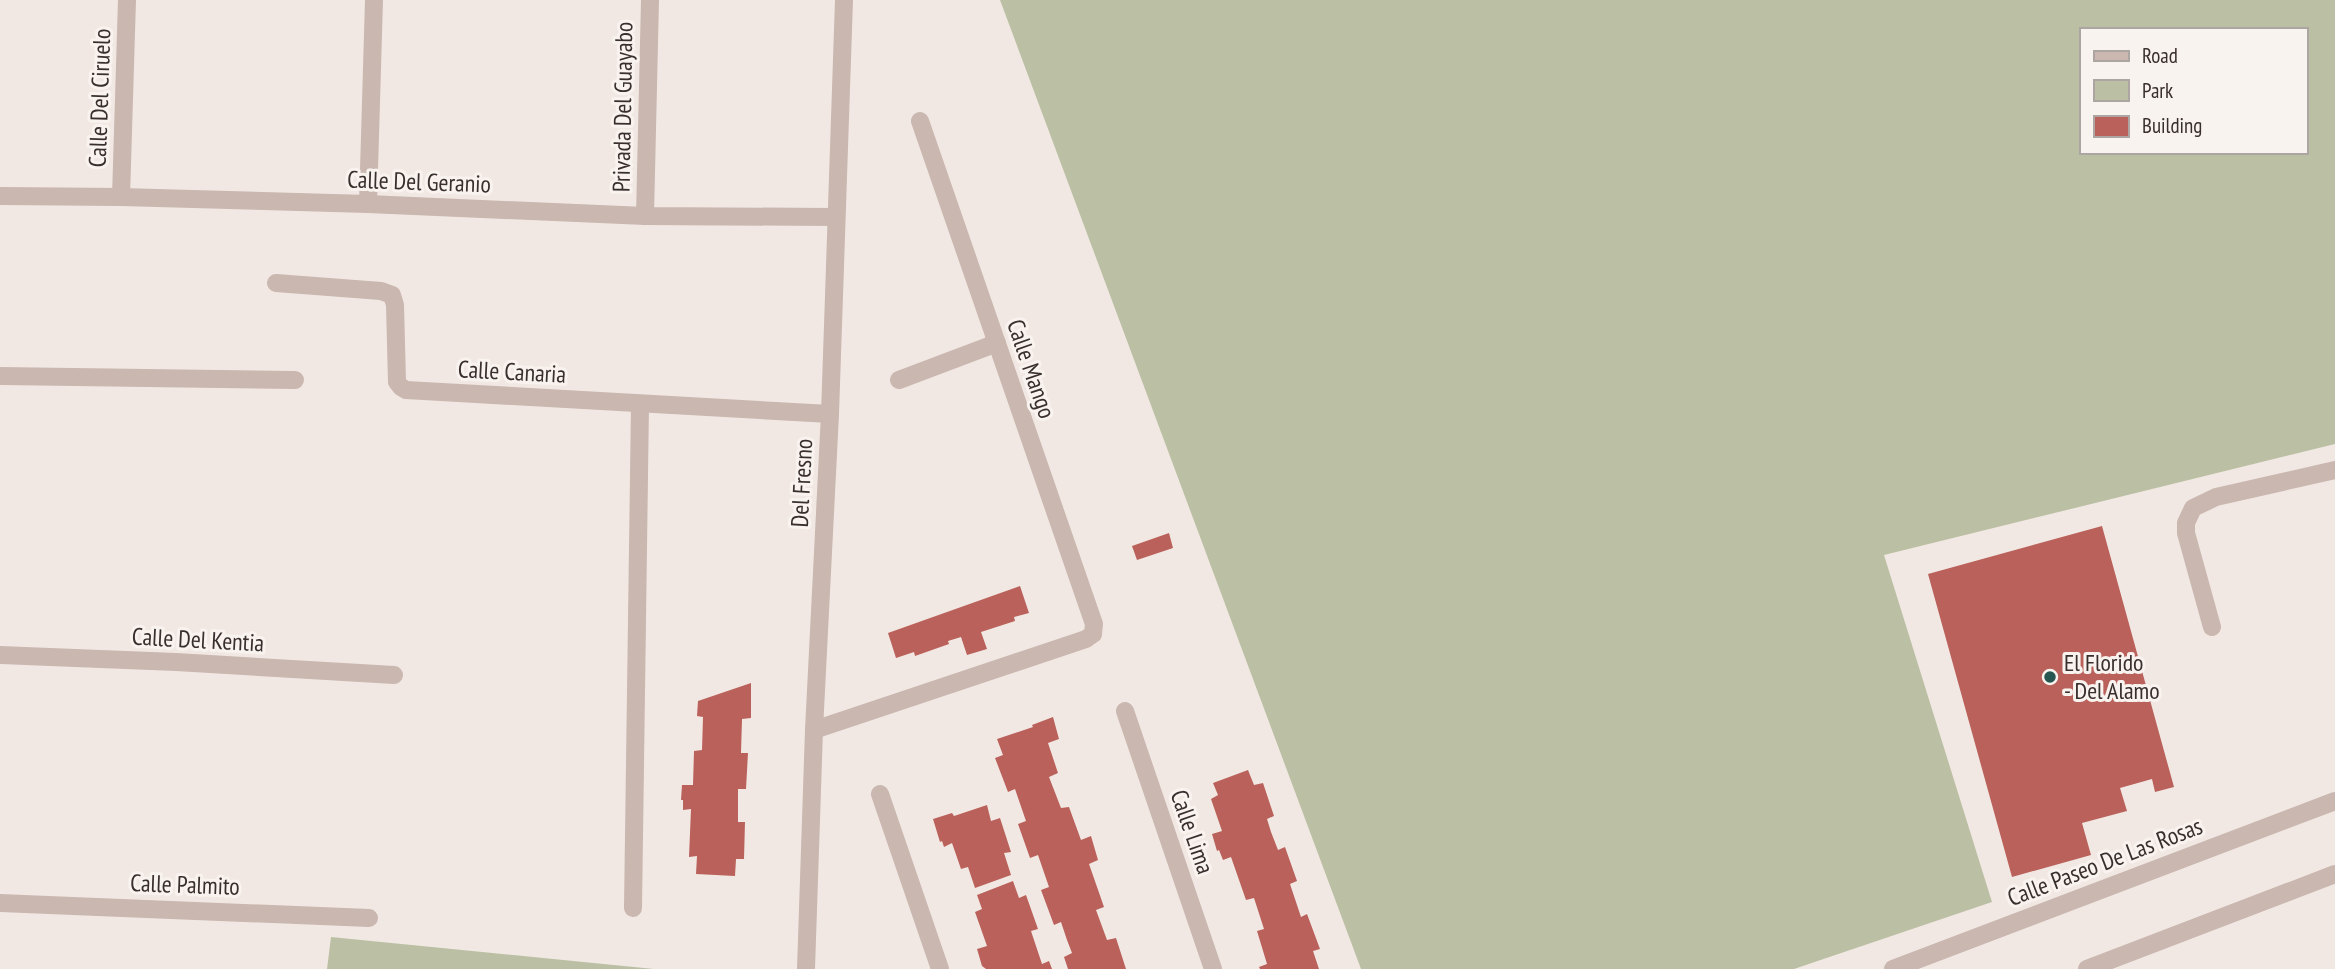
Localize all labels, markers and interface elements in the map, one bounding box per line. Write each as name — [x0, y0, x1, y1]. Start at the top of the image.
street label: Privada Del Guayabo — [606, 22, 639, 192]
street label: Calle Del Ciruelo — [82, 28, 117, 168]
legend — [2080, 28, 2307, 154]
text: Road — [2142, 42, 2178, 69]
text: Park — [2142, 77, 2173, 104]
text: Building — [2142, 112, 2202, 139]
street label: Calle Del Geranio — [347, 164, 491, 199]
street label: Calle Mango — [1000, 315, 1063, 422]
street label: Calle Canaria — [457, 353, 567, 390]
street label: Del Fresno — [784, 438, 819, 528]
street label: Calle Del Kentia — [131, 621, 265, 658]
place label: El Florido - Del Alamo — [2064, 647, 2160, 706]
marker: El Florido - Del Alamo — [2042, 669, 2058, 685]
street label: Calle Lima — [1164, 786, 1221, 878]
street label: Calle Paseo De Las Rosas — [2003, 810, 2207, 913]
street label: Calle Palmito — [130, 867, 240, 902]

